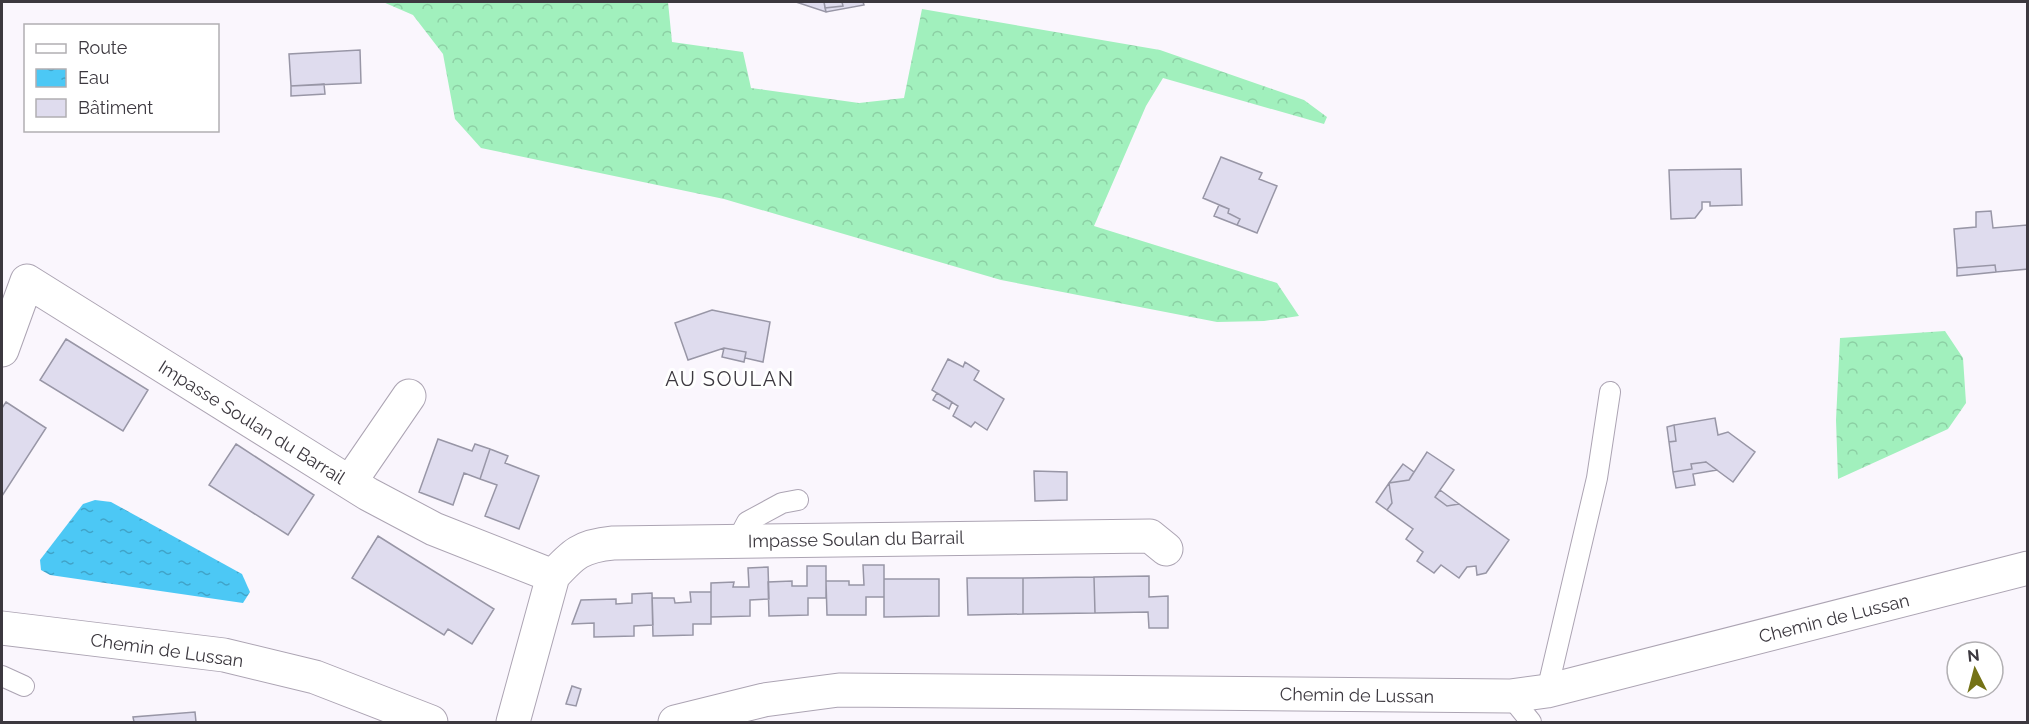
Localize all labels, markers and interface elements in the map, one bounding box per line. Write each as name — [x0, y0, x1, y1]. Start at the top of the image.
legend — [24, 24, 219, 132]
text: Route — [78, 37, 128, 58]
text: Eau — [78, 67, 109, 88]
text: Bâtiment — [78, 97, 153, 118]
street label: Impasse Soulan du Barrail — [155, 356, 349, 488]
district label: AU SOULAN — [665, 367, 795, 391]
street label: Impasse Soulan du Barrail — [748, 527, 964, 551]
street label: Chemin de Lussan — [1757, 589, 1911, 647]
street label: Chemin de Lussan — [89, 629, 245, 671]
north arrow — [1945, 640, 2005, 700]
text: N — [1966, 645, 1981, 666]
street label: Chemin de Lussan — [1280, 683, 1434, 707]

